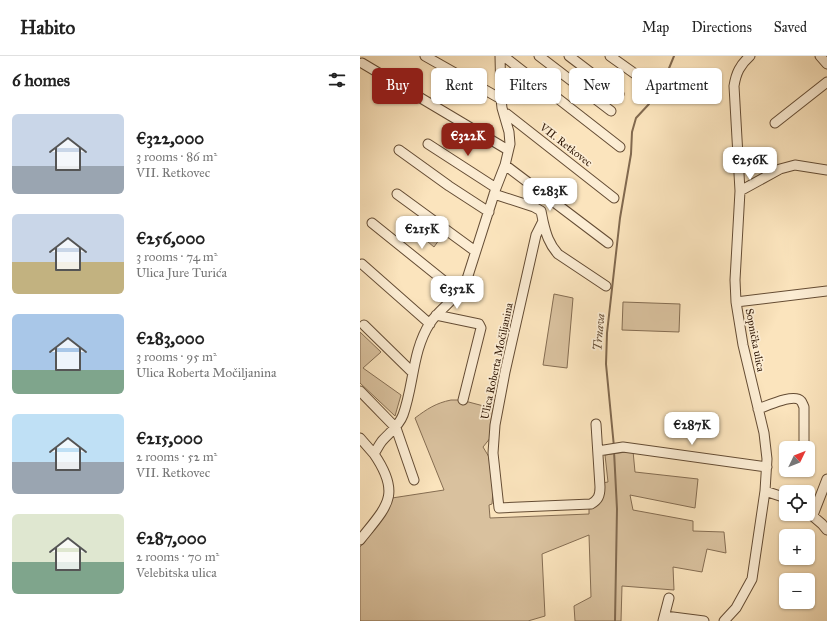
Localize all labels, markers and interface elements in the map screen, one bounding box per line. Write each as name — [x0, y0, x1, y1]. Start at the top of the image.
text: Habito — [20, 16, 75, 39]
text: Map — [642, 19, 669, 36]
text: Directions — [691, 19, 752, 36]
text: Saved — [774, 19, 807, 36]
chip: Buy — [372, 68, 423, 104]
chip: Rent — [431, 68, 487, 104]
chip: Filters — [495, 68, 561, 104]
chip: New — [569, 68, 624, 104]
chip: Apartment — [632, 68, 722, 104]
icon: filters — [326, 69, 348, 91]
text: 6 homes — [12, 70, 70, 91]
street label: VII. Retkovec — [536, 120, 595, 170]
pin: €322K — [440, 123, 496, 157]
text: €322,000 — [136, 128, 204, 149]
text: €322K — [450, 128, 486, 144]
icon: home — [44, 130, 92, 178]
pin: €256K — [722, 147, 778, 181]
text: 3 rooms · 86 m² — [136, 149, 217, 165]
text: €256K — [732, 152, 768, 168]
text: VII. Retkovec — [136, 165, 210, 181]
pin: €283K — [522, 178, 578, 212]
text: €283K — [532, 183, 568, 199]
pin: €215K — [394, 216, 450, 250]
text: €215K — [405, 221, 439, 237]
text: €256,000 — [136, 228, 205, 249]
icon: home — [44, 230, 92, 278]
text: 3 rooms · 74 m² — [136, 249, 218, 265]
text: Ulica Jure Turića — [136, 265, 227, 281]
pin: €352K — [429, 276, 485, 310]
text: €352K — [440, 281, 474, 297]
street label: Ulica Roberta Močiljanina — [478, 301, 516, 421]
street label: Sopnička ulica — [742, 307, 768, 373]
water label: Trnava — [590, 312, 608, 351]
text: €283,000 — [136, 328, 205, 349]
icon: home — [44, 330, 92, 378]
text: 3 rooms · 95 m² — [136, 349, 217, 365]
text: Ulica Roberta Močiljanina — [136, 365, 277, 381]
pin: €287K — [664, 412, 720, 446]
text: €287K — [673, 417, 711, 433]
text: €215,000 — [136, 428, 203, 449]
icon: home — [44, 430, 92, 478]
north arrow — [779, 441, 815, 477]
map controls — [779, 441, 815, 609]
text: 2 rooms · 52 m² — [136, 449, 217, 465]
text: VII. Retkovec — [136, 465, 210, 481]
button: locate — [779, 485, 815, 521]
text: €287,000 — [136, 528, 207, 549]
button: + — [779, 529, 815, 565]
icon: home — [44, 530, 92, 578]
text: 2 rooms · 70 m² — [136, 549, 219, 565]
text: Velebitska ulica — [136, 565, 217, 581]
button: − — [779, 573, 815, 609]

